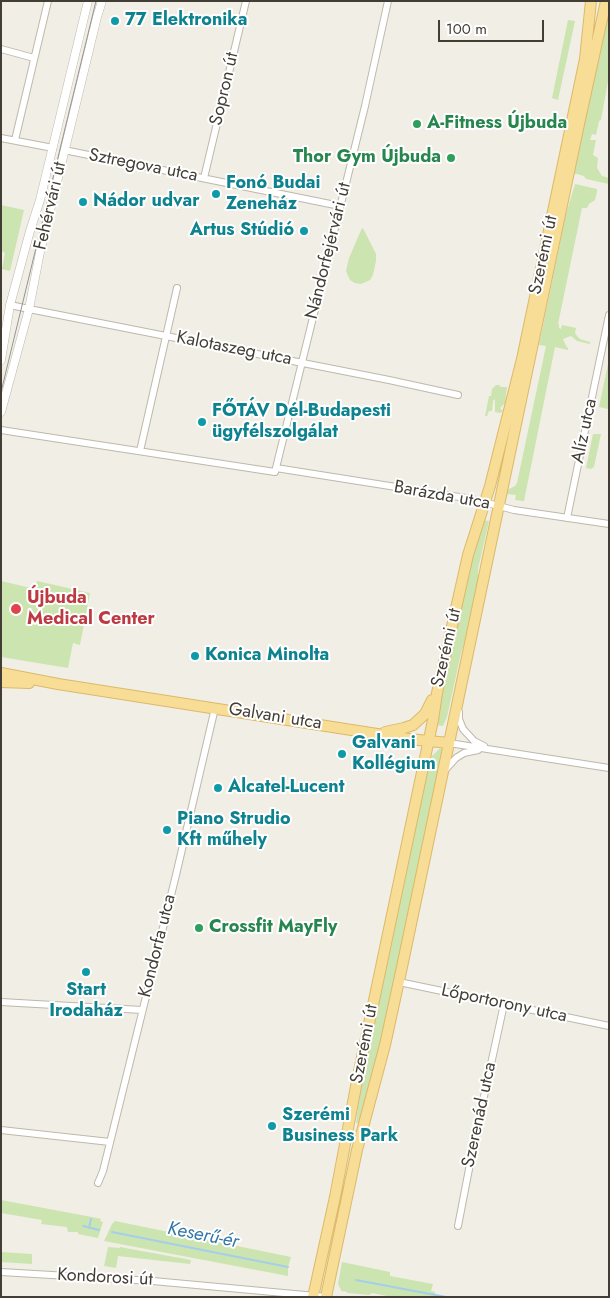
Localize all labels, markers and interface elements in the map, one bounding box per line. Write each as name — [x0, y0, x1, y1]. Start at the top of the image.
place label: 77 Elektronika — [125, 10, 247, 32]
scale bar — [440, 10, 546, 42]
marker: 77 Elektronika — [109, 15, 121, 27]
text: 100 m — [446, 18, 487, 40]
street label: Sopron út — [206, 50, 244, 128]
place label: A-Fitness Újbuda — [427, 113, 567, 135]
marker: A-Fitness Újbuda — [411, 118, 423, 130]
street label: Sztregova utca — [87, 145, 199, 187]
place label: Thor Gym Újbuda — [293, 147, 441, 169]
marker: Thor Gym Újbuda — [445, 152, 457, 164]
street label: Fehérvári út — [30, 160, 72, 252]
place label: Fonó Budai Zeneház — [226, 173, 320, 215]
street label: Nándorfejérvári út — [302, 180, 356, 322]
marker: Fonó Budai Zeneház — [210, 188, 222, 200]
place label: Nádor udvar — [93, 191, 200, 213]
marker: Nádor udvar — [77, 196, 89, 208]
street label: Szerémi út — [525, 214, 563, 296]
place label: Artus Stúdió — [190, 220, 294, 242]
marker: Artus Stúdió — [298, 225, 310, 237]
street label: Kalotaszeg utca — [175, 327, 293, 371]
street label: Alíz utca — [568, 397, 602, 465]
place label: FŐTÁV Dél-Budapesti ügyfélszolgálat — [212, 401, 391, 444]
marker: FŐTÁV Dél-Budapesti ügyfélszolgálat — [196, 416, 208, 428]
street label: Barázda utca — [392, 477, 492, 515]
place label: Újbuda Medical Center — [27, 588, 155, 630]
marker: Újbuda Medical Center — [9, 602, 23, 616]
street label: Szerémi út — [427, 606, 467, 690]
place label: Konica Minolta — [205, 645, 329, 667]
marker: Konica Minolta — [189, 650, 201, 662]
street label: Galvani utca — [227, 699, 323, 735]
place label: Galvani Kollégium — [352, 733, 436, 776]
marker: Galvani Kollégium — [336, 748, 348, 760]
place label: Alcatel-Lucent — [228, 777, 344, 799]
marker: Alcatel-Lucent — [212, 782, 224, 794]
place label: Piano Strudio Kft műhely — [177, 809, 291, 852]
marker: Piano Strudio Kft műhely — [161, 824, 173, 836]
street label: Kondorfa utca — [135, 892, 181, 1000]
place label: Crossfit MayFly — [209, 917, 337, 939]
marker: Crossfit MayFly — [193, 922, 205, 934]
marker: Start Irodaház — [80, 966, 92, 978]
place label: Start Irodaház — [49, 980, 123, 1022]
street label: Lőportorony utca — [439, 980, 569, 1028]
street label: Szerémi út — [347, 1003, 383, 1085]
street label: Szerenád utca — [458, 1060, 502, 1170]
place label: Szerémi Business Park — [282, 1105, 398, 1148]
marker: Szerémi Business Park — [266, 1120, 278, 1132]
water label: Keserű-ér — [165, 1218, 241, 1254]
street label: Kondorosi út — [57, 1265, 153, 1291]

